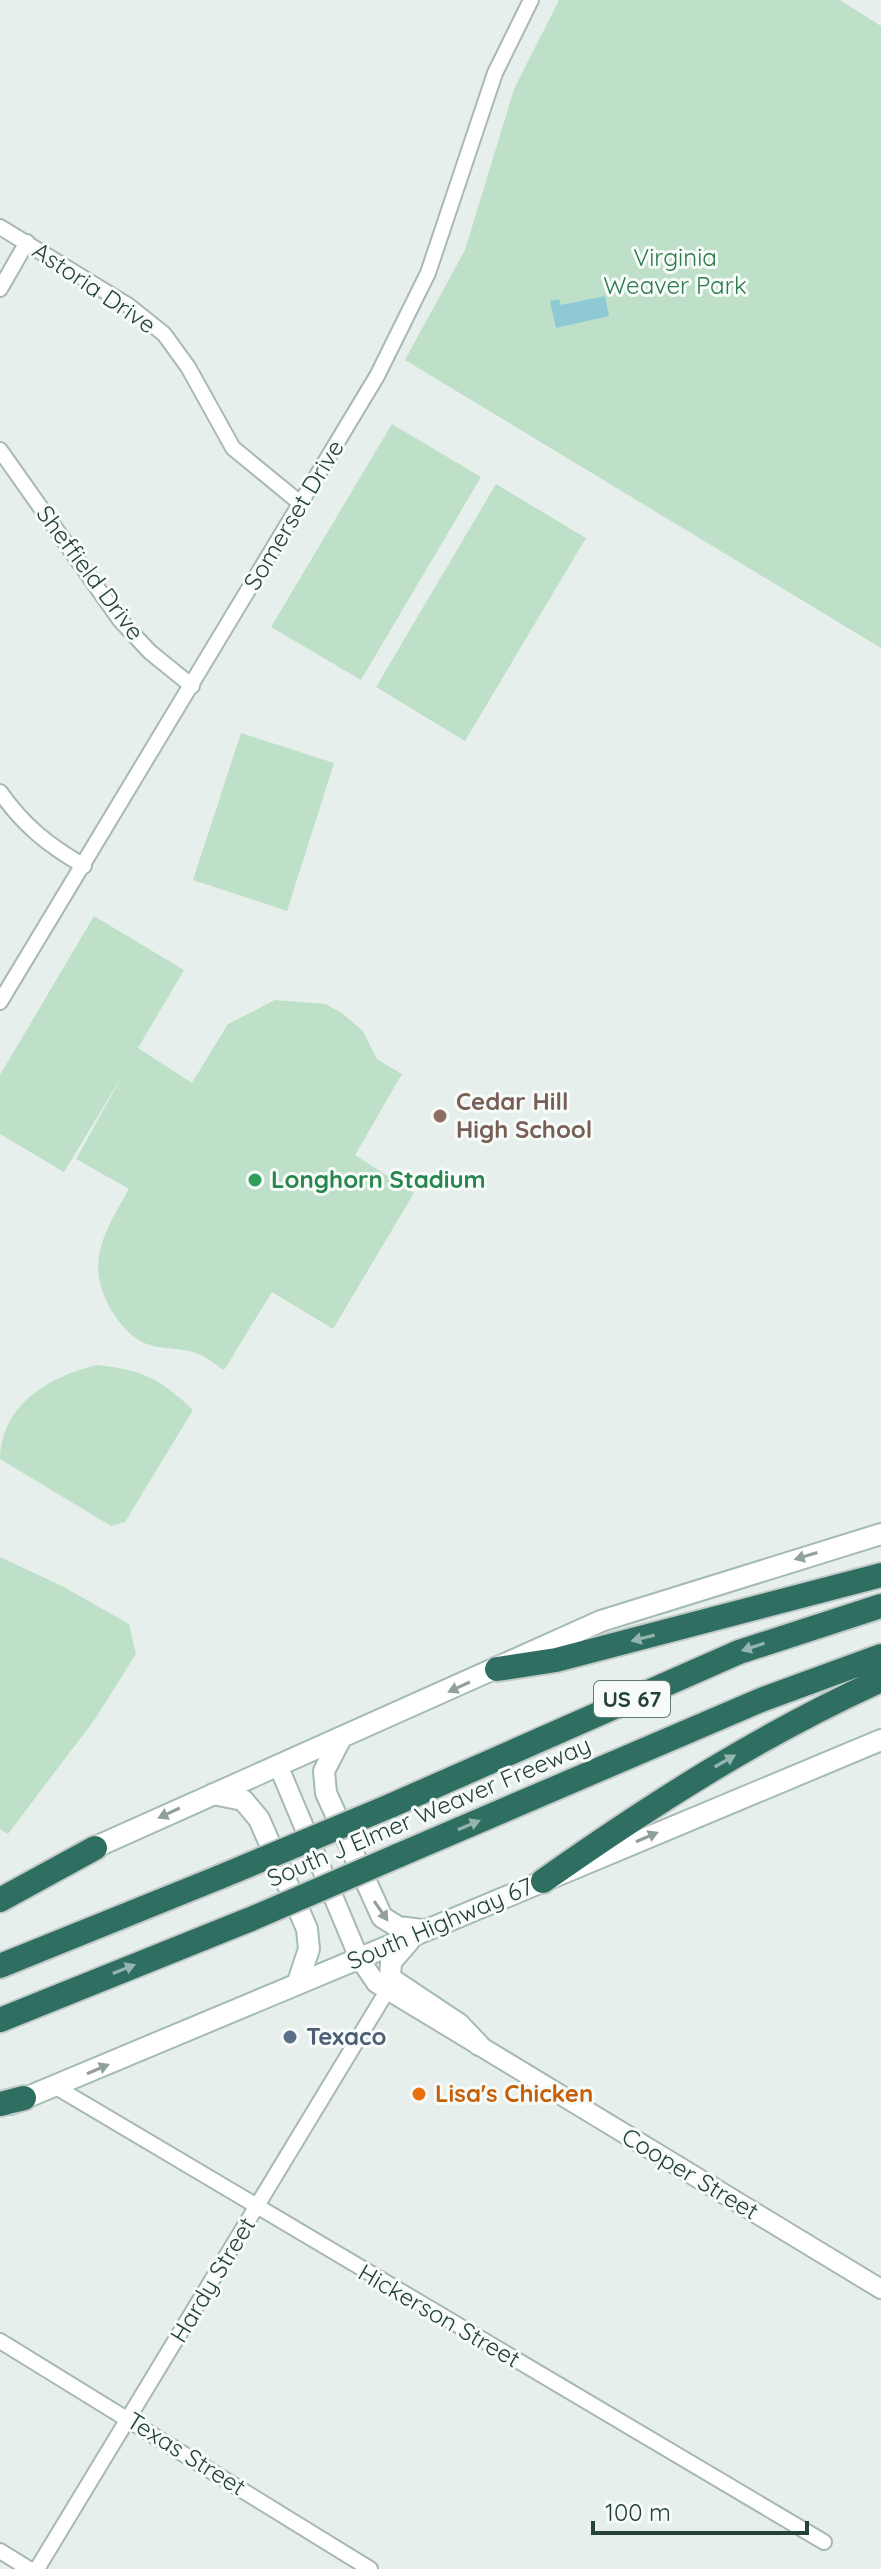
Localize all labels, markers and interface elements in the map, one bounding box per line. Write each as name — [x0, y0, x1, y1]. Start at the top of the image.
street label: Astoria Drive — [27, 235, 162, 339]
park label: Virginia Weaver Park — [603, 242, 747, 300]
street label: Somerset Drive — [237, 434, 350, 595]
street label: Sheffield Drive — [30, 499, 151, 646]
place label: Cedar Hill High School — [456, 1086, 592, 1144]
marker: Cedar Hill High School — [431, 1107, 449, 1125]
place label: Longhorn Stadium — [271, 1164, 486, 1194]
marker: Longhorn Stadium — [246, 1171, 264, 1189]
one-way arrow — [794, 1550, 818, 1563]
one-way arrow — [631, 1632, 656, 1644]
one-way arrow — [741, 1641, 765, 1654]
one-way arrow — [447, 1680, 471, 1694]
road number: US 67 — [594, 1681, 670, 1717]
street label: South J Elmer Weaver Freeway — [262, 1729, 595, 1893]
one-way arrow — [714, 1754, 736, 1768]
one-way arrow — [158, 1807, 181, 1820]
one-way arrow — [457, 1818, 481, 1831]
one-way arrow — [636, 1831, 659, 1844]
street label: South Highway 67 — [342, 1870, 537, 1976]
one-way arrow — [373, 1900, 389, 1922]
one-way arrow — [112, 1963, 136, 1976]
place label: Texaco — [306, 2021, 387, 2051]
marker: Texaco — [281, 2028, 299, 2046]
one-way arrow — [86, 2062, 110, 2075]
place label: Lisa's Chicken — [435, 2078, 593, 2108]
marker: Lisa's Chicken — [410, 2085, 428, 2103]
street label: Cooper Street — [617, 2121, 764, 2226]
street label: Hardy Street — [163, 2211, 261, 2348]
street label: Hickerson Street — [353, 2257, 526, 2374]
street label: Texas Street — [122, 2405, 252, 2502]
scale bar — [593, 2485, 807, 2535]
text: 100 m — [605, 2497, 671, 2527]

